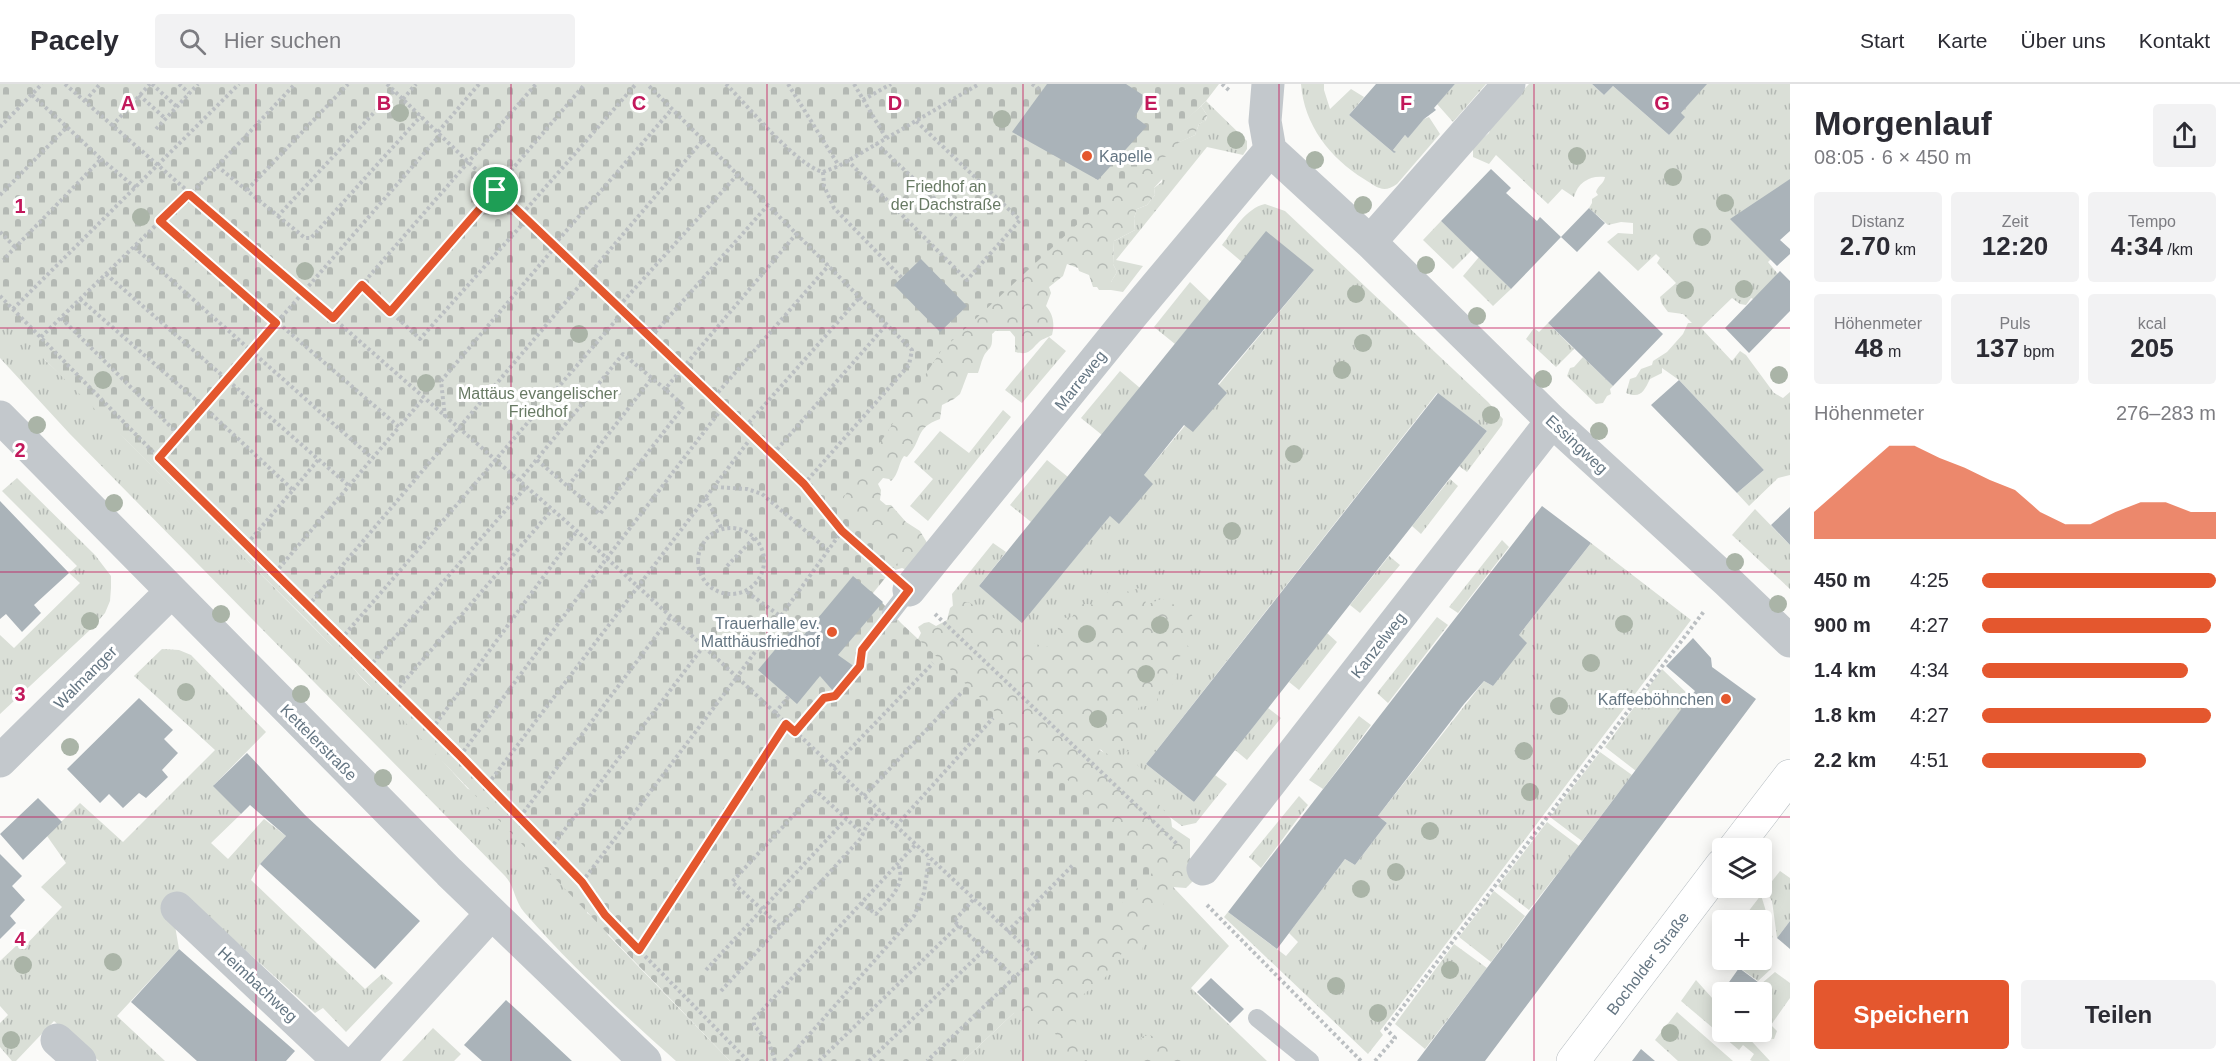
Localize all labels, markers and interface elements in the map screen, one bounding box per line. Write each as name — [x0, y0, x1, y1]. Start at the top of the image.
search box — [155, 14, 575, 68]
text: Pacely — [30, 25, 119, 56]
icon: search — [176, 25, 209, 58]
text: Hier suchen — [224, 28, 341, 53]
text: Start — [1860, 29, 1904, 52]
text: Karte — [1937, 29, 1988, 52]
text: Über uns — [2021, 29, 2106, 52]
text: Kontakt — [2139, 29, 2210, 52]
text: A — [121, 92, 135, 114]
text: B — [377, 92, 391, 114]
text: C — [632, 92, 646, 114]
text: D — [888, 92, 902, 114]
text: E — [1144, 92, 1158, 114]
text: F — [1400, 92, 1412, 114]
text: G — [1654, 92, 1670, 114]
button: share — [2153, 104, 2216, 167]
text: Morgenlauf — [1814, 105, 1992, 142]
text: 08:05 · 6 × 450 m — [1814, 146, 1971, 168]
place label: Kapelle — [1099, 148, 1152, 165]
marker: Kapelle — [1080, 149, 1094, 163]
pin — [470, 164, 521, 215]
icon: arrive — [479, 173, 512, 206]
park label: Friedhof an der Dachstraße — [891, 178, 1001, 213]
text: 1 — [14, 195, 26, 217]
text: Distanz — [1851, 213, 1905, 230]
text: Zeit — [2002, 213, 2028, 230]
text: Tempo — [2128, 213, 2176, 230]
text: 2.70 — [1840, 231, 1890, 261]
text: 12:20 — [1982, 231, 2048, 261]
text: 4:34 — [2111, 231, 2163, 261]
text: km — [1890, 241, 1916, 258]
text: /km — [2163, 241, 2193, 258]
text: Höhenmeter — [1834, 315, 1922, 332]
text: Puls — [1999, 315, 2031, 332]
text: kcal — [2138, 315, 2166, 332]
text: 48 — [1855, 333, 1884, 363]
text: 137 — [1976, 333, 2019, 363]
text: 205 — [2130, 333, 2174, 363]
text: m — [1884, 343, 1901, 360]
text: bpm — [2019, 343, 2054, 360]
street label: Marreweg — [1051, 347, 1109, 413]
park label: Mattäus evangelischer Friedhof — [458, 385, 619, 420]
text: Höhenmeter — [1814, 402, 1924, 424]
text: 276–283 m — [2116, 402, 2216, 424]
street label: Essingweg — [1543, 412, 1611, 477]
text: 2 — [14, 439, 26, 461]
text: 450 m — [1814, 569, 1871, 591]
text: 4:25 — [1910, 569, 1949, 591]
street label: Kanzelweg — [1348, 609, 1409, 681]
text: 900 m — [1814, 614, 1871, 636]
text: 4:27 — [1910, 614, 1949, 636]
place label: Trauerhalle ev. Matthäusfriedhof — [701, 615, 821, 650]
marker: Trauerhalle ev. Matthäusfriedhof — [825, 625, 839, 639]
street label: Walmanger — [51, 642, 121, 712]
text: 1.4 km — [1814, 659, 1876, 681]
text: 4:34 — [1910, 659, 1949, 681]
text: 3 — [14, 683, 26, 705]
place label: Kaffeeböhnchen — [1598, 691, 1714, 708]
marker: Kaffeeböhnchen — [1719, 692, 1733, 706]
street label: Kettelerstraße — [277, 701, 360, 784]
text: 1.8 km — [1814, 704, 1876, 726]
text: 4:27 — [1910, 704, 1949, 726]
text: 2.2 km — [1814, 749, 1876, 771]
text: 4:51 — [1910, 749, 1949, 771]
map controls — [1712, 838, 1772, 1042]
button: layers — [1712, 838, 1772, 898]
street label: Bocholder Straße — [1603, 909, 1692, 1018]
button: + — [1712, 910, 1772, 970]
text: 4 — [14, 928, 26, 950]
street label: Heimbachweg — [215, 944, 301, 1025]
button: Speichern — [1814, 980, 2009, 1049]
button: Teilen — [2021, 980, 2216, 1049]
button: − — [1712, 982, 1772, 1042]

